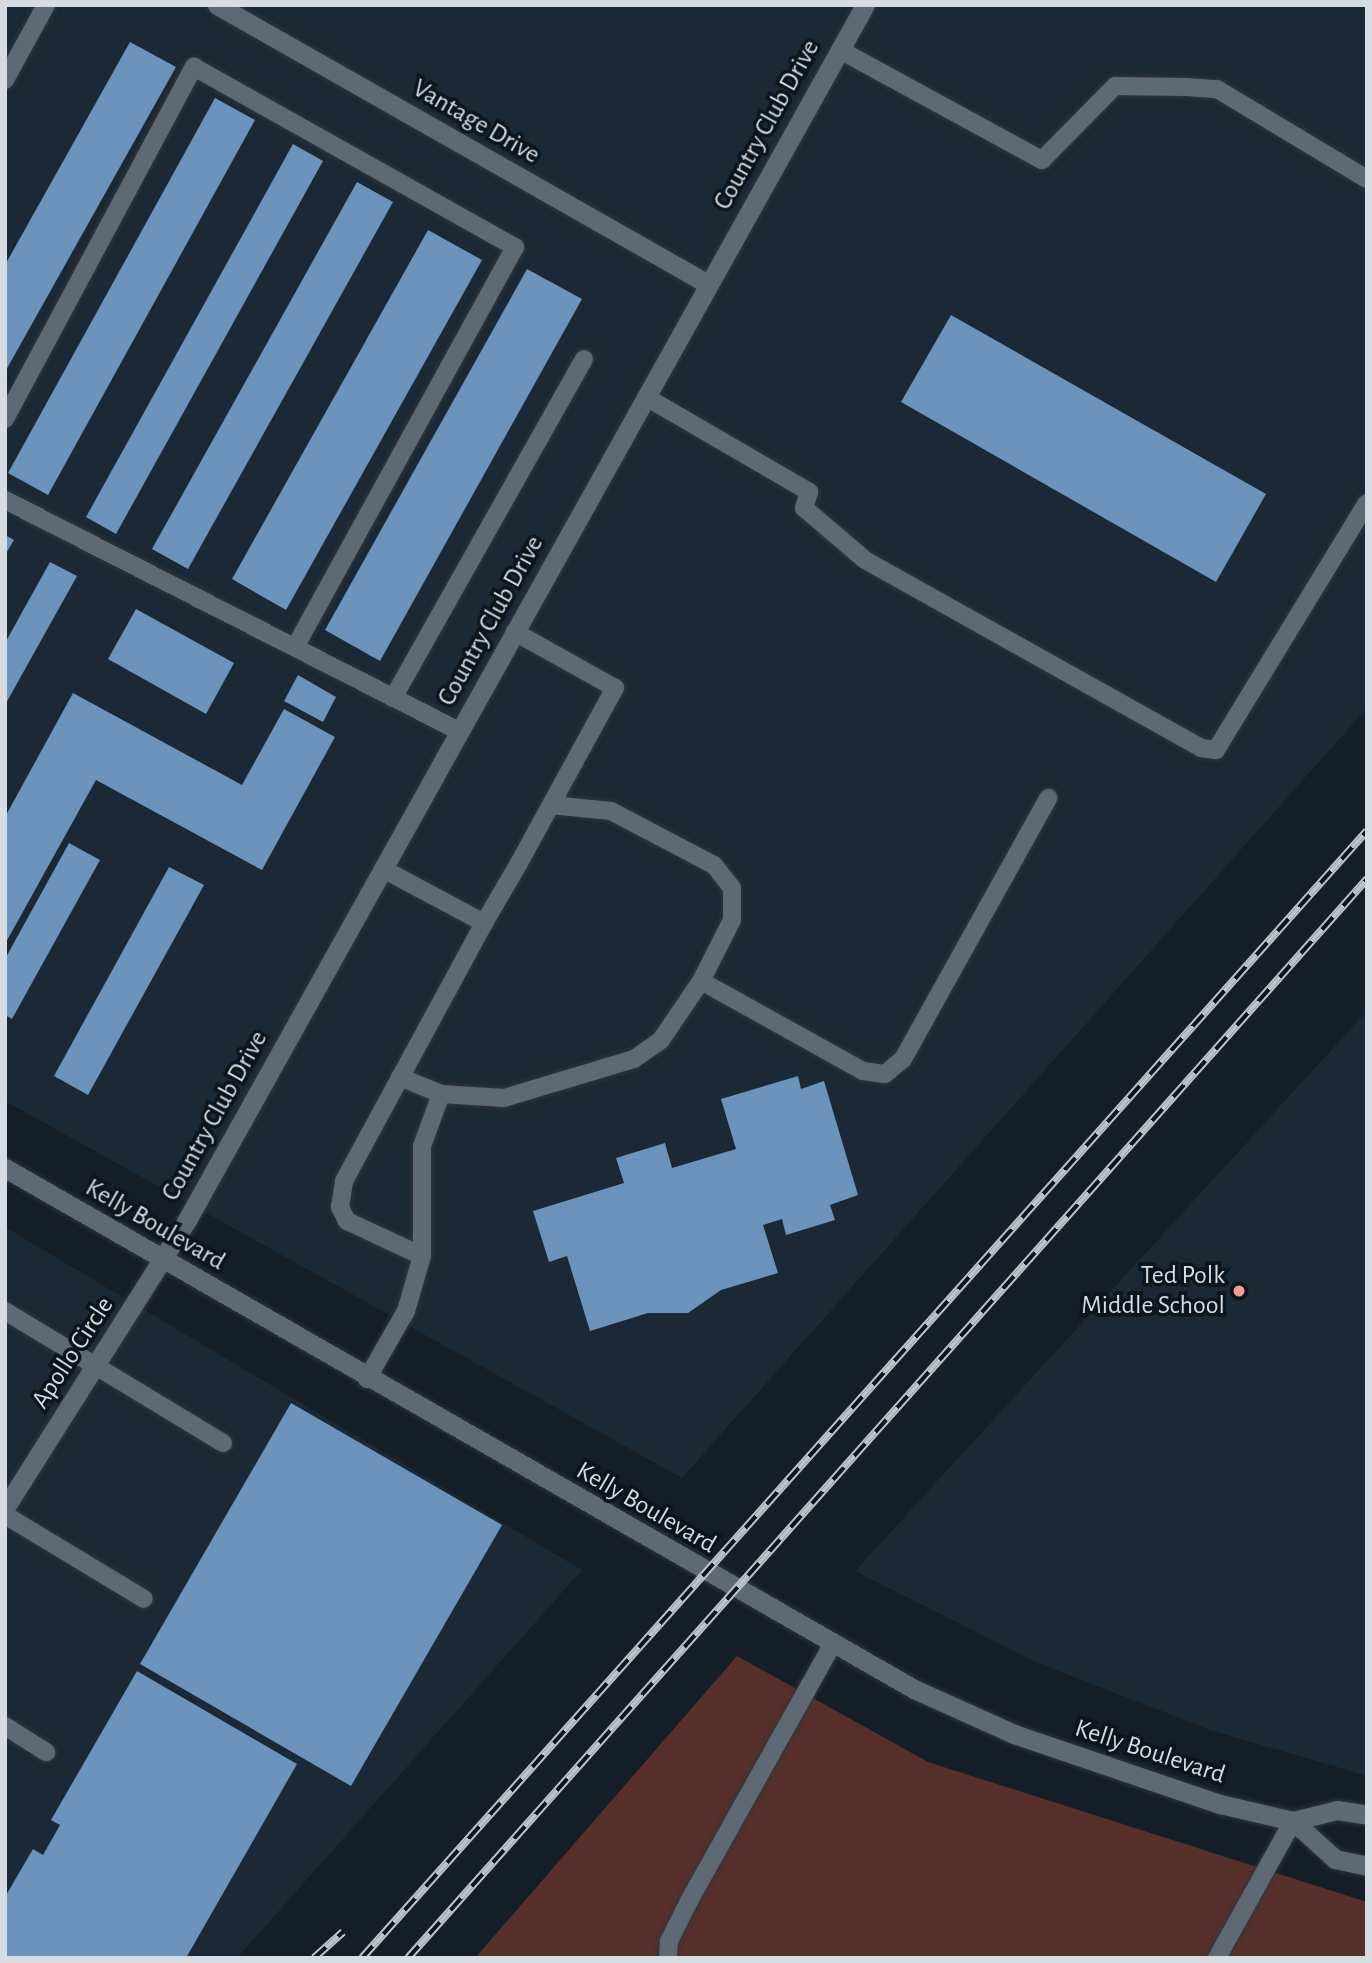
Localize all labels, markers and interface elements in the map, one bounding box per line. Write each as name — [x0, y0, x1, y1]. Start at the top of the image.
street label: Country Club Drive — [707, 35, 827, 215]
street label: Vantage Drive — [407, 73, 545, 171]
street label: Country Club Drive — [431, 531, 551, 711]
street label: Country Club Drive — [155, 1026, 275, 1206]
street label: Kelly Boulevard — [80, 1172, 230, 1278]
place label: Ted Polk Middle School — [1081, 1260, 1225, 1322]
marker: Ted Polk Middle School — [1231, 1283, 1247, 1299]
street label: Apollo Circle — [25, 1291, 121, 1415]
street label: Kelly Boulevard — [571, 1455, 721, 1561]
street label: Kelly Boulevard — [1071, 1713, 1229, 1791]

